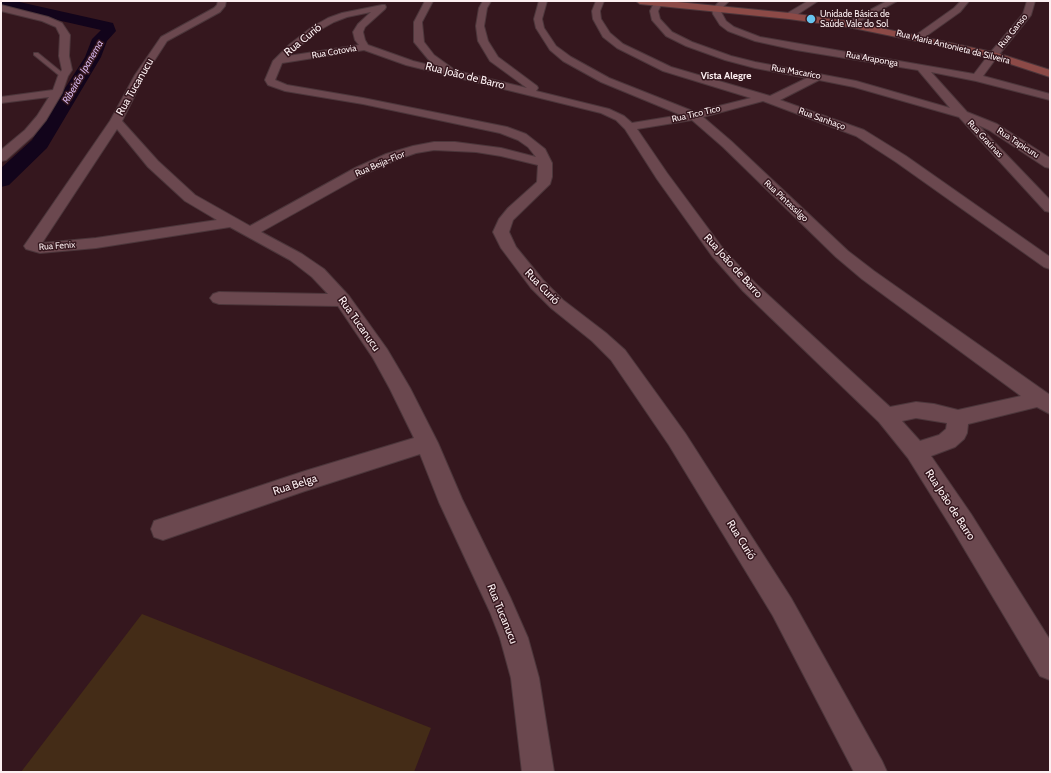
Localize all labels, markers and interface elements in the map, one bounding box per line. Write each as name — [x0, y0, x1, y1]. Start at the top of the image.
place label: Unidade Básica de Saúde Vale do Sol — [820, 9, 890, 30]
street label: Rua Ganso — [996, 12, 1030, 50]
marker: Unidade Básica de Saúde Vale do Sol — [805, 13, 817, 25]
street label: Rua Curió — [282, 21, 324, 59]
street label: Rua Maria Antonieta da Silveira — [895, 28, 1011, 66]
water label: Ribeirão Ipanema — [60, 38, 106, 106]
street label: Rua Cotovia — [311, 43, 357, 61]
street label: Rua Araponga — [845, 49, 899, 69]
street label: Rua Tucanucu — [113, 56, 157, 118]
street label: Rua João de Barro — [424, 60, 506, 92]
street label: Rua Macarico — [770, 62, 822, 82]
district label: Vista Alegre — [701, 70, 751, 82]
street label: Rua Tico Tico — [671, 103, 721, 125]
street label: Rua Sanhaço — [797, 106, 847, 132]
street label: Rua Graúnas — [965, 118, 1005, 160]
street label: Rua Tapicuru — [995, 125, 1041, 161]
street label: Rua Beija-Flor — [354, 149, 406, 179]
street label: Rua Pintassilgo — [762, 178, 810, 224]
street label: Rua João de Barro — [701, 231, 765, 301]
street label: Rua Fenix — [38, 239, 76, 253]
street label: Rua Curió — [522, 266, 562, 308]
street label: Rua Tucanucu — [335, 294, 383, 354]
street label: Rua João de Barro — [922, 467, 978, 543]
street label: Rua Belga — [271, 472, 319, 498]
street label: Rua Curió — [724, 518, 758, 562]
street label: Rua Tucanucu — [484, 582, 520, 646]

